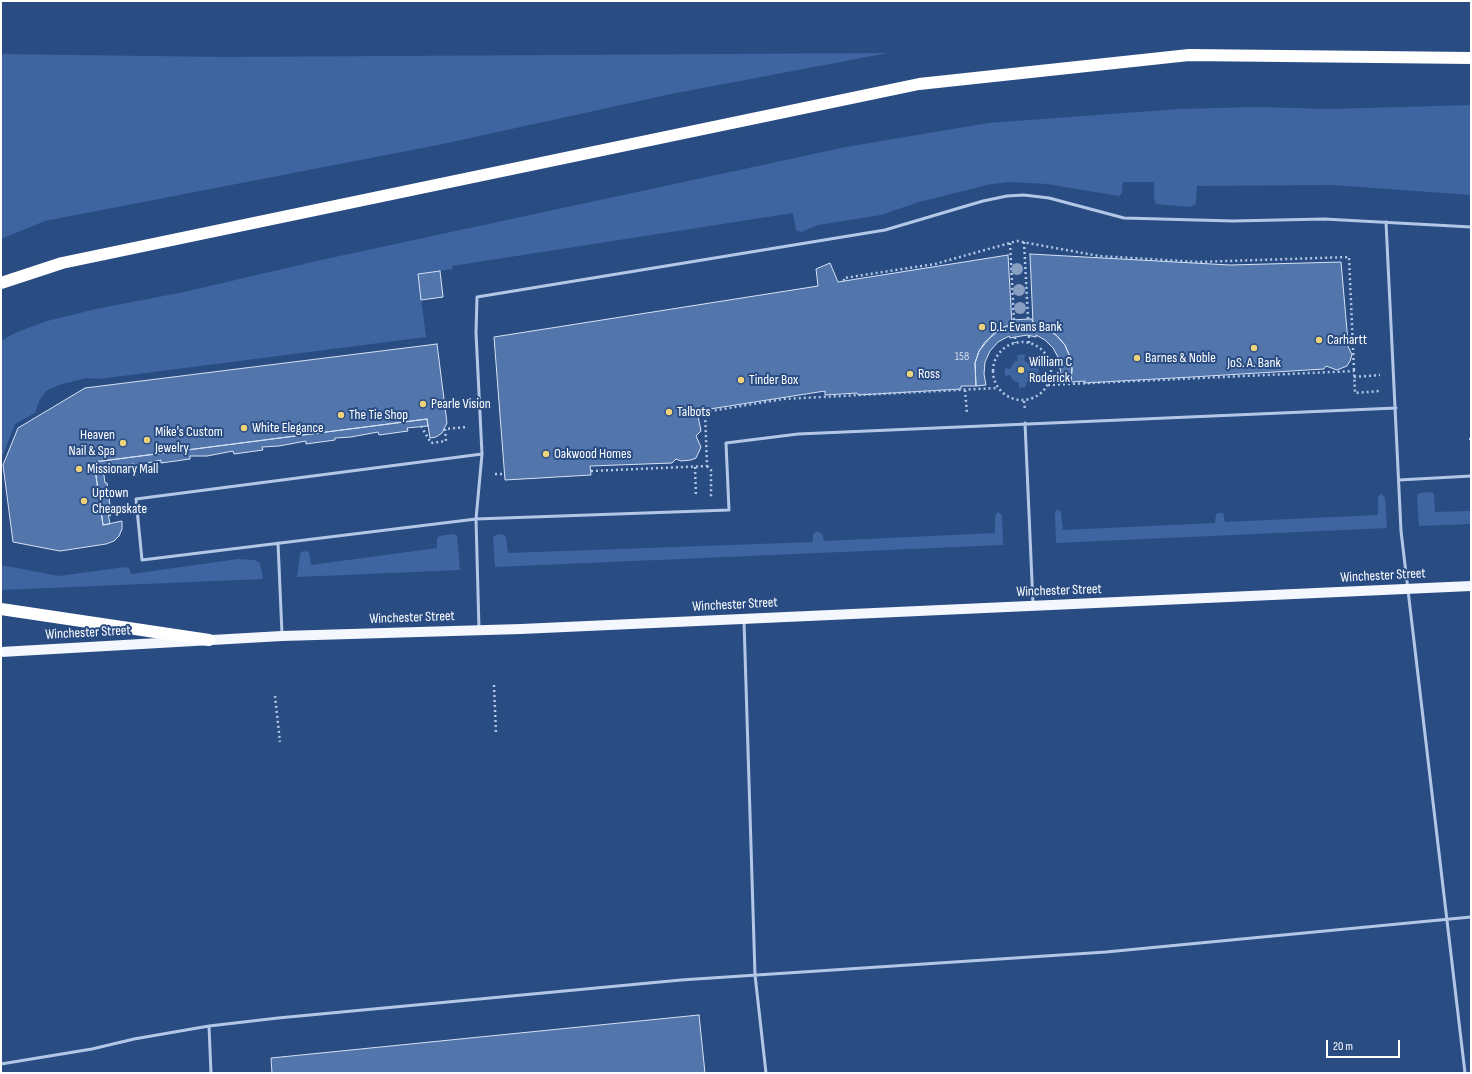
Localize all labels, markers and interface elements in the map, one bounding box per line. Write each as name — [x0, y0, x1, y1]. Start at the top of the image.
place label: D.L. Evans Bank — [990, 319, 1062, 335]
marker: D.L. Evans Bank — [977, 322, 987, 332]
place label: Carhartt — [1327, 332, 1367, 348]
marker: Carhartt — [1314, 335, 1324, 345]
marker: JoS. A. Bank — [1249, 343, 1259, 353]
house number: 158 — [955, 350, 969, 364]
place label: Barnes & Noble — [1145, 350, 1216, 366]
marker: Barnes & Noble — [1132, 353, 1142, 363]
place label: William C Roderick — [1029, 354, 1072, 386]
place label: JoS. A. Bank — [1227, 355, 1281, 371]
marker: William C Roderick — [1016, 365, 1026, 375]
place label: Ross — [918, 366, 940, 382]
marker: Ross — [905, 369, 915, 379]
place label: Tinder Box — [749, 372, 798, 388]
marker: Tinder Box — [736, 375, 746, 385]
place label: Pearle Vision — [431, 396, 491, 412]
marker: Pearle Vision — [418, 399, 428, 409]
place label: Talbots — [677, 404, 711, 420]
place label: The Tie Shop — [349, 407, 408, 423]
marker: Talbots — [664, 407, 674, 417]
marker: The Tie Shop — [336, 410, 346, 420]
place label: White Elegance — [252, 420, 324, 436]
marker: White Elegance — [239, 423, 249, 433]
place label: Mike's Custom Jewelry — [155, 424, 223, 456]
place label: Heaven Nail & Spa — [69, 427, 115, 460]
marker: Mike's Custom Jewelry — [142, 435, 152, 445]
marker: Heaven Nail & Spa — [118, 438, 128, 448]
place label: Oakwood Homes — [554, 446, 632, 462]
marker: Oakwood Homes — [541, 449, 551, 459]
place label: Missionary Mall — [87, 461, 158, 477]
marker: Missionary Mall — [74, 464, 84, 474]
place label: Uptown Cheapskate — [92, 485, 147, 518]
marker: Uptown Cheapskate — [79, 496, 89, 506]
street label: Winchester Street — [1340, 565, 1426, 587]
street label: Winchester Street — [1016, 581, 1102, 601]
street label: Winchester Street — [692, 594, 778, 616]
street label: Winchester Street — [369, 608, 455, 628]
street label: Winchester Street — [45, 622, 131, 644]
scale bar — [1328, 1032, 1402, 1058]
text: 20 m — [1333, 1039, 1353, 1054]

